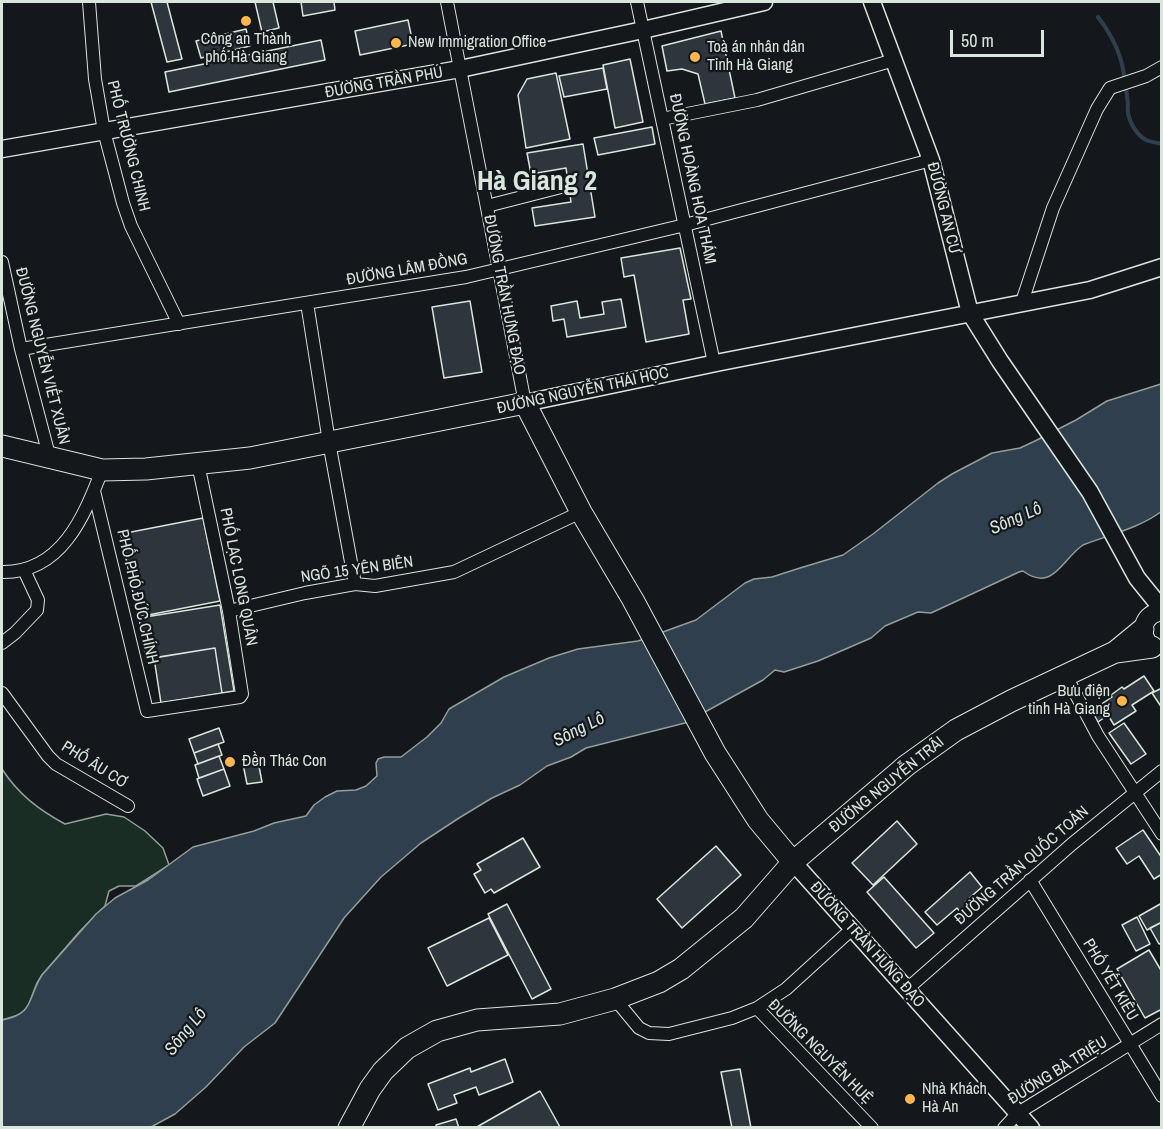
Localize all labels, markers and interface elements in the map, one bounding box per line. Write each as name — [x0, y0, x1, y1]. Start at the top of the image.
marker: Công an Thành phố Hà Giang — [239, 14, 253, 28]
scale bar — [953, 18, 1048, 56]
text: 50 m — [961, 28, 994, 53]
place label: Công an Thành phố Hà Giang — [201, 30, 291, 68]
place label: New Immigration Office — [408, 33, 546, 53]
marker: New Immigration Office — [389, 36, 403, 50]
place label: Toà án nhân dân Tỉnh Hà Giang — [707, 38, 805, 76]
marker: Toà án nhân dân Tỉnh Hà Giang — [688, 50, 702, 64]
street label: ĐƯỜNG TRẦN PHÚ — [323, 63, 445, 103]
street label: PHỐ TRƯỜNG CHINH — [102, 79, 154, 213]
street label: ĐƯỜNG HOÀNG HOA THÁM — [665, 92, 719, 266]
street label: ĐƯỜNG AN CƯ — [922, 160, 964, 256]
district label: Hà Giang 2 — [477, 165, 597, 199]
street label: ĐƯỜNG TRẦN HƯNG ĐẠO — [479, 213, 529, 377]
street label: ĐƯỜNG LÂM ĐỒNG — [345, 250, 469, 290]
street label: ĐƯỜNG NGUYỄN VIẾT XUÂN — [11, 266, 73, 446]
street label: ĐƯỜNG NGUYỄN THÁI HỌC — [495, 363, 671, 419]
water label: Sông Lô — [986, 498, 1046, 540]
street label: PHỐ LẠC LONG QUÂN — [215, 506, 261, 648]
street label: PHỐ PHÓ ĐỨC CHÍNH — [112, 528, 162, 666]
street label: NGÕ 15 YÊN BIÊN — [300, 553, 414, 587]
place label: Bưu điện tỉnh Hà Giang — [1028, 682, 1110, 720]
marker: Bưu điện tỉnh Hà Giang — [1115, 694, 1129, 708]
water label: Sông Lô — [550, 708, 608, 752]
street label: ĐƯỜNG NGUYỄN TRÃI — [826, 733, 948, 837]
street label: PHỐ ÂU CƠ — [58, 737, 130, 793]
place label: Đền Thác Con — [242, 752, 327, 772]
marker: Đền Thác Con — [223, 755, 237, 769]
street label: ĐƯỜNG TRẦN QUỐC TOẢN — [951, 803, 1093, 929]
street label: ĐƯỜNG TRẦN HƯNG ĐẠO — [805, 878, 929, 1012]
street label: PHỐ YẾT KIÊU — [1078, 936, 1142, 1024]
street label: ĐƯỜNG NGUYỄN HUỆ — [764, 996, 876, 1108]
water label: Sông Lô — [160, 1004, 212, 1060]
street label: ĐƯỜNG BÀ TRIỆU — [1005, 1033, 1111, 1109]
place label: Nhà Khách Hà An — [922, 1080, 987, 1118]
marker: Nhà Khách Hà An — [903, 1092, 917, 1106]

